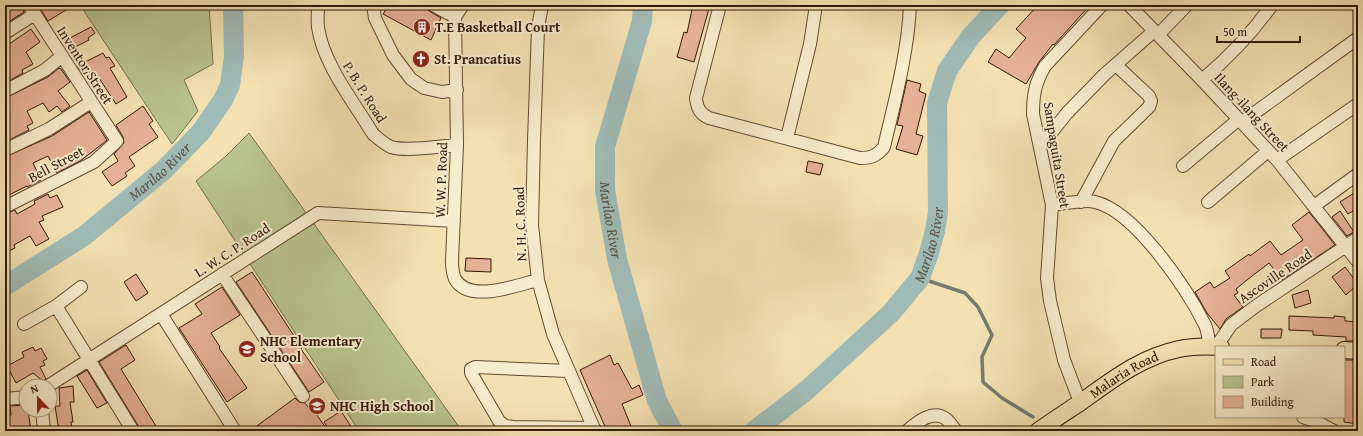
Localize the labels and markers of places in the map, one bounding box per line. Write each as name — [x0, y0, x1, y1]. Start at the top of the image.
building icon: T.E Basketball Court — [412, 17, 432, 37]
place label: T.E Basketball Court — [435, 17, 561, 37]
church icon: St. Prancatius — [411, 49, 431, 69]
place label: St. Prancatius — [434, 49, 521, 69]
place label: NHC Elementary School — [260, 331, 363, 367]
school or university icon: NHC Elementary School — [237, 339, 257, 359]
school or university icon: NHC High School — [307, 396, 327, 416]
place label: NHC High School — [330, 396, 435, 416]

